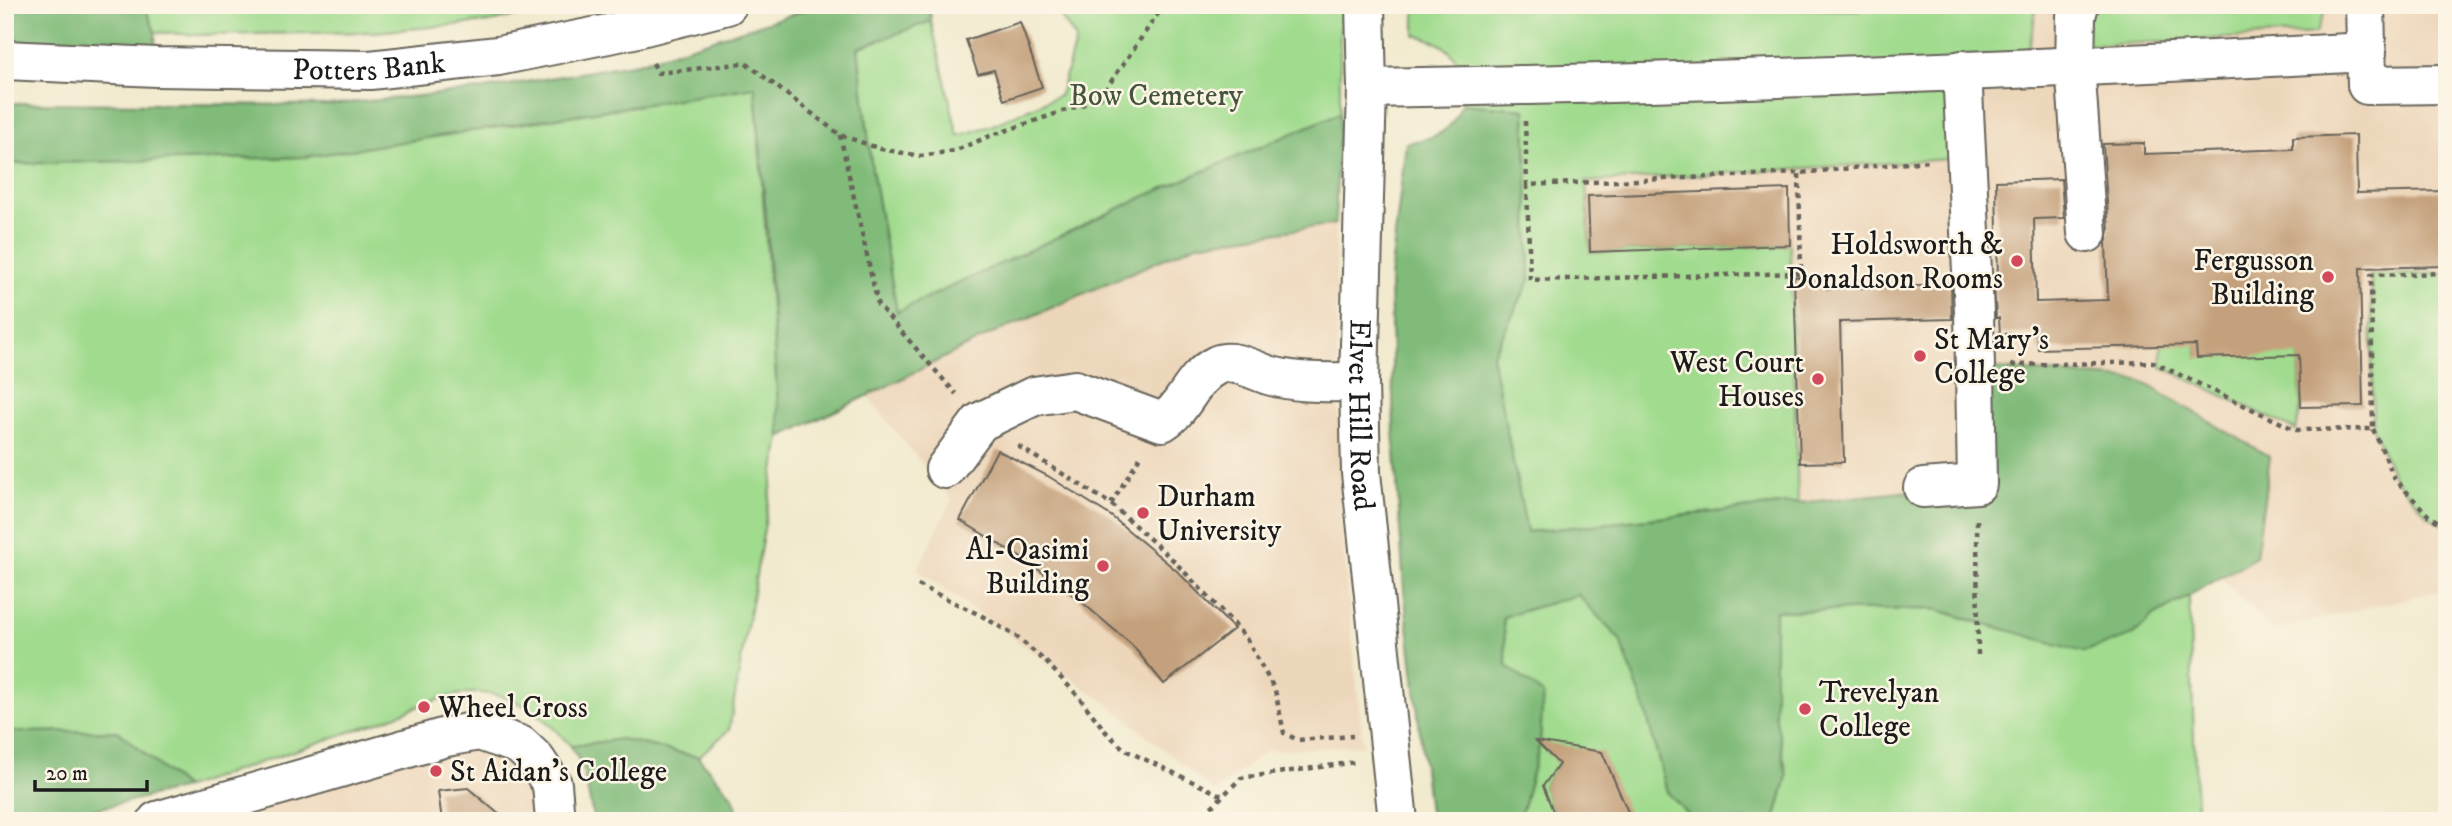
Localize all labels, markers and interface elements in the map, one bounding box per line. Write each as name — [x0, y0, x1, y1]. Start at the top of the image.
street label: Potters Bank — [292, 45, 447, 90]
park label: Bow Cemetery — [1069, 78, 1244, 115]
place label: Holdsworth & Donaldson Rooms — [1785, 227, 2003, 298]
place label: Fergusson Building — [2193, 243, 2314, 314]
marker: Holdsworth & Donaldson Rooms — [2009, 253, 2025, 269]
marker: Fergusson Building — [2320, 269, 2336, 285]
street label: Elvet Hill Road — [1339, 319, 1382, 512]
place label: St Mary's College — [1934, 322, 2049, 393]
place label: West Court Houses — [1669, 345, 1804, 416]
marker: St Mary's College — [1912, 348, 1928, 364]
marker: West Court Houses — [1810, 371, 1826, 387]
place label: Durham University — [1157, 479, 1282, 550]
marker: Durham University — [1135, 505, 1151, 521]
place label: Al-Qasimi Building — [966, 532, 1089, 603]
marker: Al-Qasimi Building — [1095, 558, 1111, 574]
place label: Trevelyan College — [1819, 675, 1939, 746]
place label: Wheel Cross — [437, 690, 588, 727]
marker: Wheel Cross — [416, 699, 432, 715]
marker: Trevelyan College — [1797, 701, 1813, 717]
scale bar — [35, 749, 147, 793]
place label: St Aidan's College — [450, 754, 667, 791]
text: 20 m — [46, 761, 88, 787]
marker: St Aidan's College — [428, 763, 444, 779]

